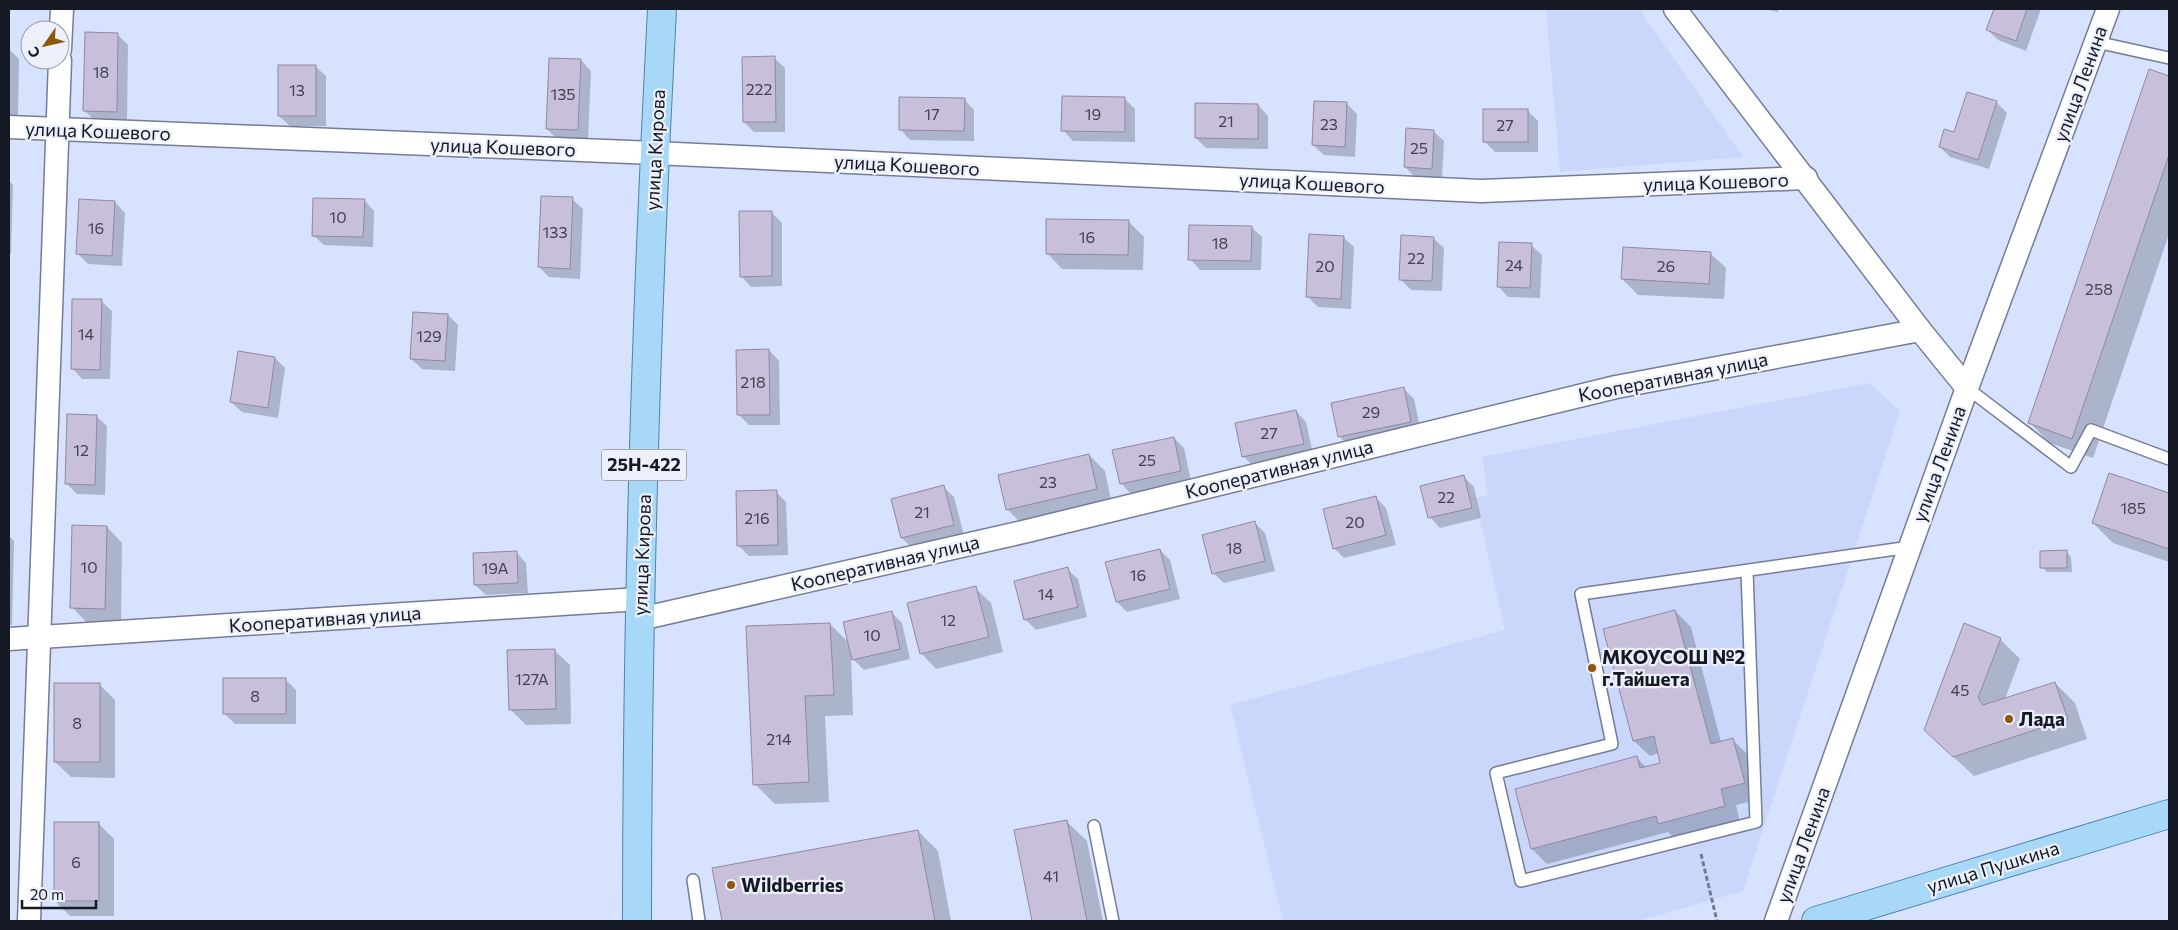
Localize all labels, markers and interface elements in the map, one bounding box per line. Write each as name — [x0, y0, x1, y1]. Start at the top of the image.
north arrow — [20, 20, 70, 70]
street label: улица Ленина — [2048, 22, 2111, 145]
text: С — [24, 44, 44, 61]
house number: 18 — [93, 62, 109, 81]
house number: 222 — [746, 79, 772, 98]
house number: 13 — [289, 80, 305, 99]
house number: 135 — [550, 84, 576, 103]
street label: улица Кирова — [640, 89, 669, 211]
house number: 17 — [924, 104, 940, 123]
house number: 19 — [1085, 104, 1101, 123]
house number: 21 — [1218, 111, 1234, 130]
house number: 23 — [1320, 114, 1338, 133]
house number: 27 — [1496, 115, 1514, 134]
street label: улица Кошевого — [25, 116, 171, 145]
street label: улица Кошевого — [430, 132, 576, 161]
house number: 25 — [1410, 138, 1428, 157]
street label: улица Кошевого — [834, 149, 980, 180]
street label: улица Кошевого — [1239, 167, 1385, 198]
street label: улица Кошевого — [1643, 167, 1789, 196]
house number: 10 — [329, 207, 347, 226]
house number: 16 — [88, 218, 104, 237]
house number: 133 — [542, 222, 568, 241]
house number: 16 — [1079, 227, 1095, 246]
house number: 18 — [1212, 233, 1228, 252]
house number: 22 — [1407, 248, 1425, 267]
house number: 24 — [1505, 255, 1523, 274]
house number: 20 — [1315, 256, 1335, 275]
house number: 26 — [1657, 256, 1675, 275]
house number: 258 — [2085, 279, 2113, 298]
house number: 14 — [78, 324, 95, 343]
house number: 129 — [416, 326, 442, 345]
street label: Кооперативная улица — [1576, 347, 1770, 406]
house number: 218 — [740, 372, 766, 391]
house number: 29 — [1362, 402, 1380, 421]
street label: улица Ленина — [1907, 402, 1970, 525]
house number: 27 — [1260, 423, 1278, 442]
street label: Кооперативная улица — [1183, 434, 1375, 503]
house number: 12 — [73, 440, 89, 459]
road number: 25Н-422 — [602, 450, 686, 480]
house number: 25 — [1138, 450, 1156, 469]
house number: 23 — [1039, 472, 1057, 491]
house number: 22 — [1437, 487, 1455, 506]
street label: улица Кирова — [628, 494, 655, 616]
house number: 185 — [2120, 498, 2146, 517]
house number: 21 — [914, 502, 930, 521]
house number: 216 — [744, 508, 770, 527]
house number: 20 — [1345, 512, 1365, 531]
street label: Кооперативная улица — [788, 530, 981, 595]
house number: 18 — [1226, 538, 1242, 557]
house number: 10 — [80, 557, 98, 576]
house number: 19А — [481, 558, 509, 577]
house number: 16 — [1130, 565, 1146, 584]
house number: 14 — [1038, 584, 1055, 603]
street label: Кооперативная улица — [228, 600, 422, 637]
house number: 12 — [940, 610, 956, 629]
house number: 10 — [863, 625, 881, 644]
place label: МКОУСОШ №2 г.Тайшета — [1602, 645, 1745, 690]
marker: МКОУСОШ №2 г.Тайшета — [1586, 662, 1598, 674]
house number: 127А — [515, 669, 549, 688]
house number: 45 — [1951, 680, 1969, 699]
house number: 8 — [250, 686, 260, 705]
place label: Лада — [2019, 707, 2065, 730]
house number: 8 — [72, 713, 82, 732]
marker: Лада — [2003, 713, 2015, 725]
house number: 214 — [766, 729, 792, 748]
street label: улица Ленина — [1771, 783, 1834, 906]
street label: улица Пушкина — [1924, 835, 2062, 898]
house number: 6 — [71, 852, 81, 871]
house number: 41 — [1043, 866, 1059, 885]
place label: Wildberries — [741, 873, 844, 896]
scale bar — [22, 878, 96, 910]
marker: Wildberries — [725, 879, 737, 891]
text: 20 m — [30, 885, 64, 903]

